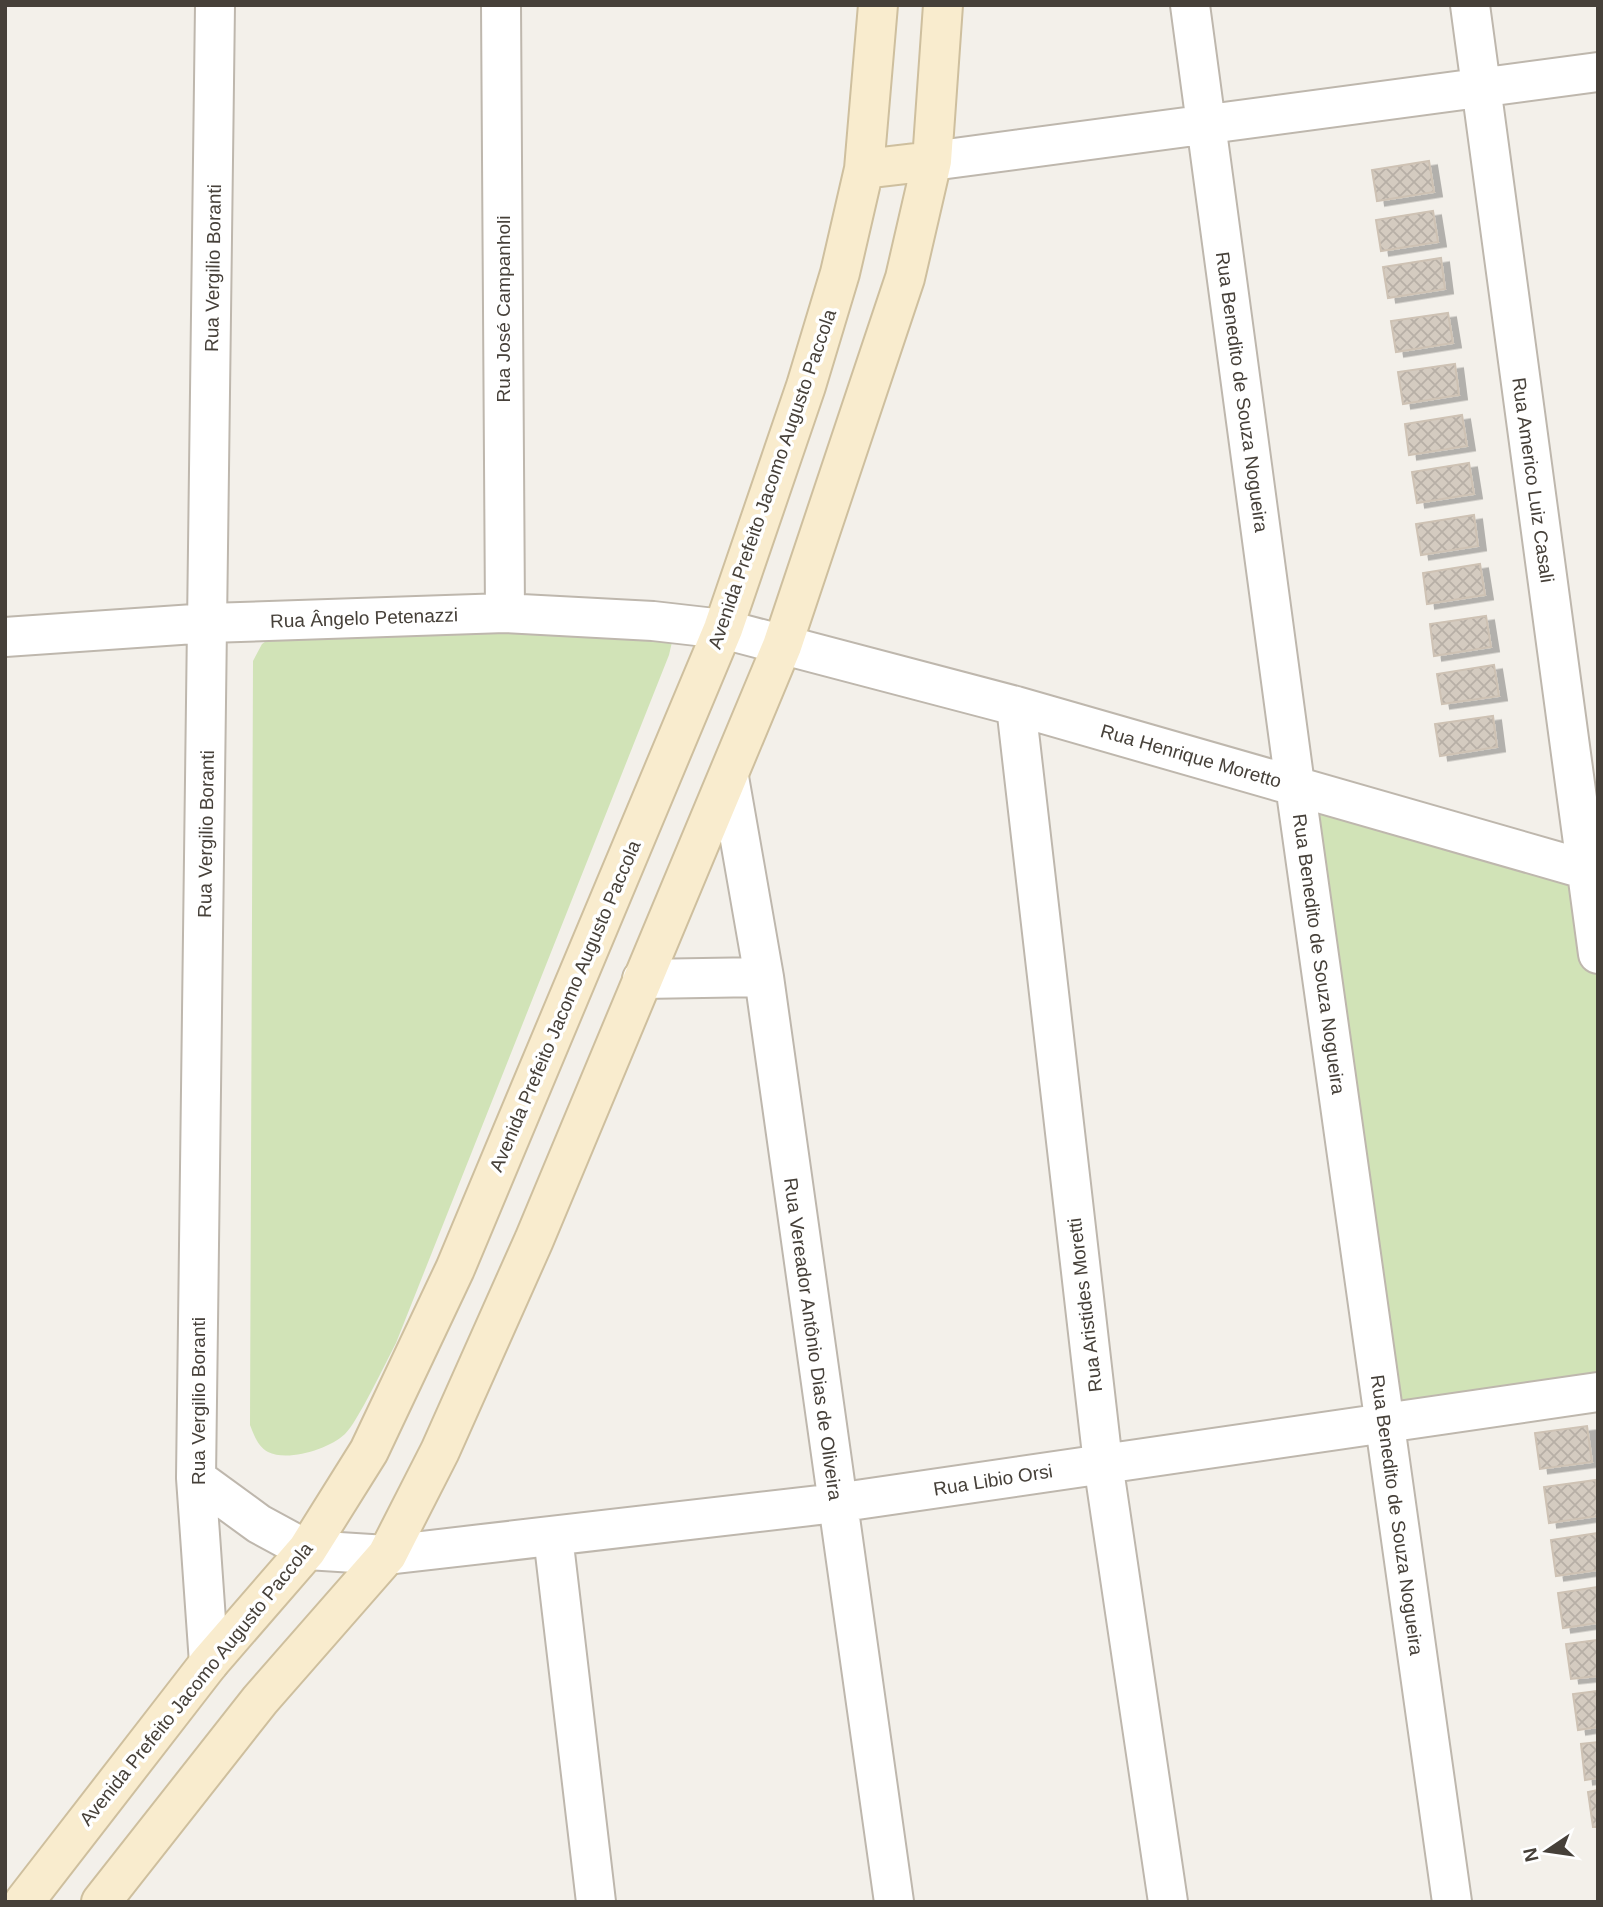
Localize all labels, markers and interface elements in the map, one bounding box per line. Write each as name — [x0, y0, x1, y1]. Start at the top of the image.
street label: Rua Vergilio Boranti — [201, 184, 225, 352]
street label: Rua José Campanholi — [493, 216, 514, 402]
street label: Rua Benedito de Souza Nogueira — [1212, 250, 1272, 534]
street label: Avenida Prefeito Jacomo Augusto Paccola — [704, 306, 840, 652]
street label: Rua Americo Luiz Casali — [1508, 376, 1558, 584]
street label: Rua Ângelo Petenazzi — [270, 604, 458, 632]
street label: Rua Henrique Moretto — [1098, 720, 1284, 792]
street label: Rua Vergilio Boranti — [194, 750, 218, 918]
street label: Rua Benedito de Souza Nogueira — [1289, 812, 1349, 1096]
street label: Avenida Prefeito Jacomo Augusto Paccola — [485, 837, 645, 1175]
street label: Rua Vereador Antônio Dias de Oliveira — [780, 1176, 846, 1502]
street label: Rua Aristides Moretti — [1064, 1217, 1106, 1393]
street label: Rua Vergilio Boranti — [188, 1317, 209, 1485]
street label: Rua Benedito de Souza Nogueira — [1367, 1373, 1427, 1657]
street label: Rua Libio Orsi — [932, 1460, 1054, 1500]
street label: Avenida Prefeito Jacomo Augusto Paccola — [75, 1538, 317, 1830]
north arrow — [1512, 1816, 1582, 1886]
text: N — [1519, 1846, 1543, 1864]

